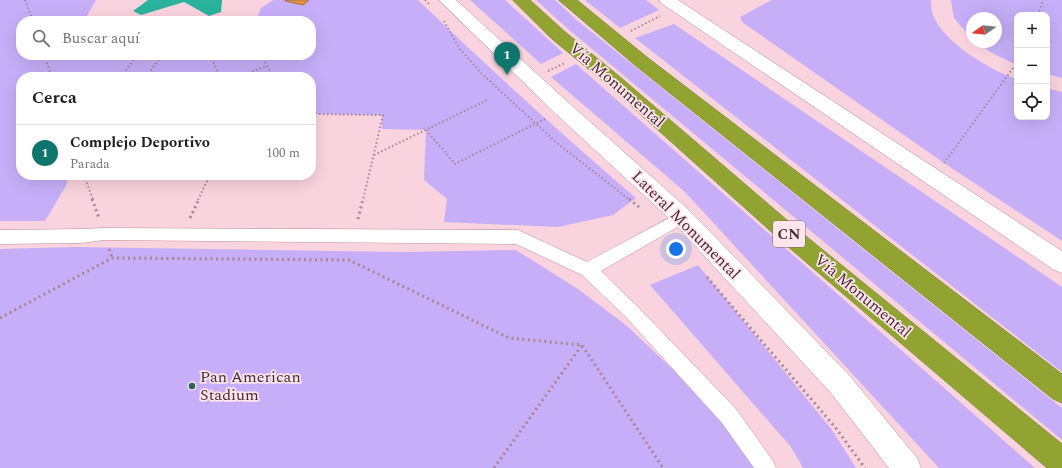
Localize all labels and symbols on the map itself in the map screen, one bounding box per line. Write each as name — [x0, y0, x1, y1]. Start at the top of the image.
north arrow — [966, 12, 1002, 48]
street label: Vía Monumental — [564, 37, 670, 133]
pin: 1 — [494, 42, 520, 75]
street label: Lateral Monumental — [626, 165, 746, 285]
road number: CN — [773, 221, 805, 247]
your location — [666, 239, 686, 259]
street label: Vía Monumental — [809, 248, 917, 344]
place label: Pan American Stadium — [200, 365, 301, 407]
marker: Pan American Stadium — [187, 381, 197, 391]

